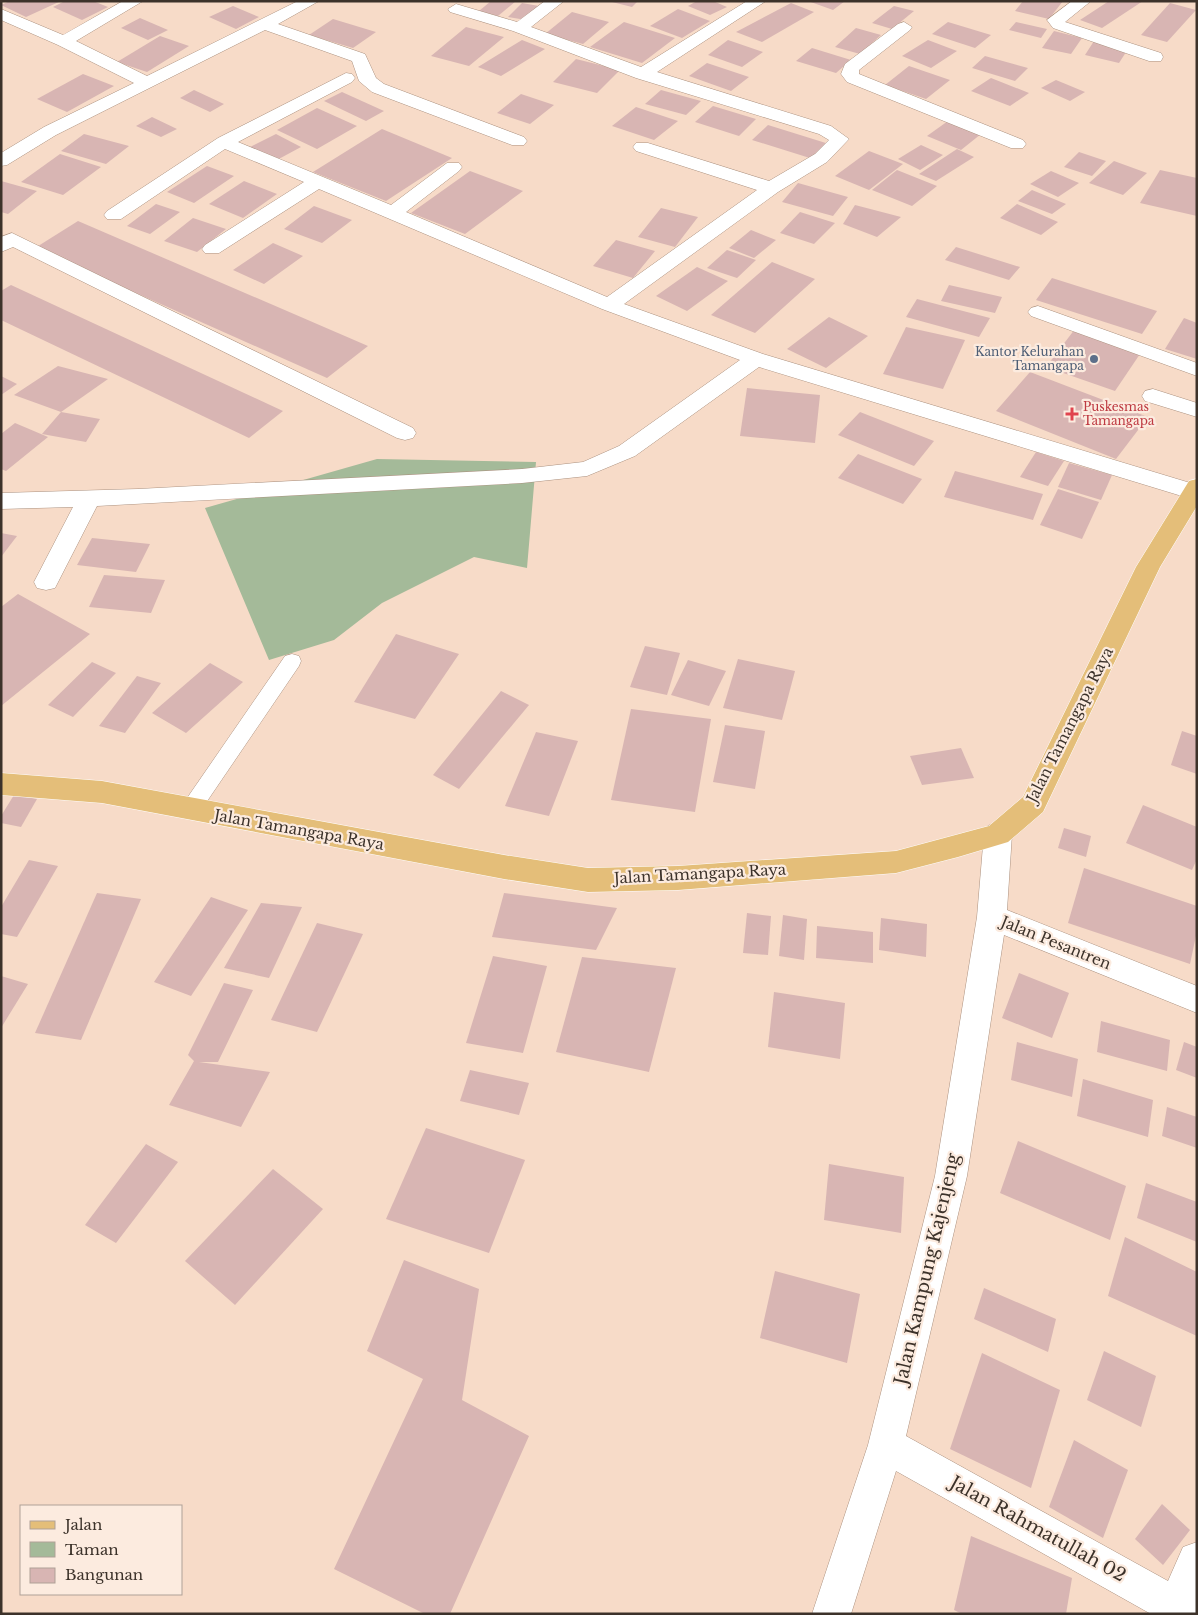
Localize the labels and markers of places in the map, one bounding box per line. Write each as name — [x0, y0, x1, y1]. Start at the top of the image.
place label: Kantor Kelurahan Tamangapa — [975, 344, 1084, 373]
marker: Kantor Kelurahan Tamangapa — [1088, 353, 1100, 365]
place label: Puskesmas Tamangapa — [1083, 399, 1155, 428]
marker: Puskesmas Tamangapa — [1065, 407, 1079, 421]

